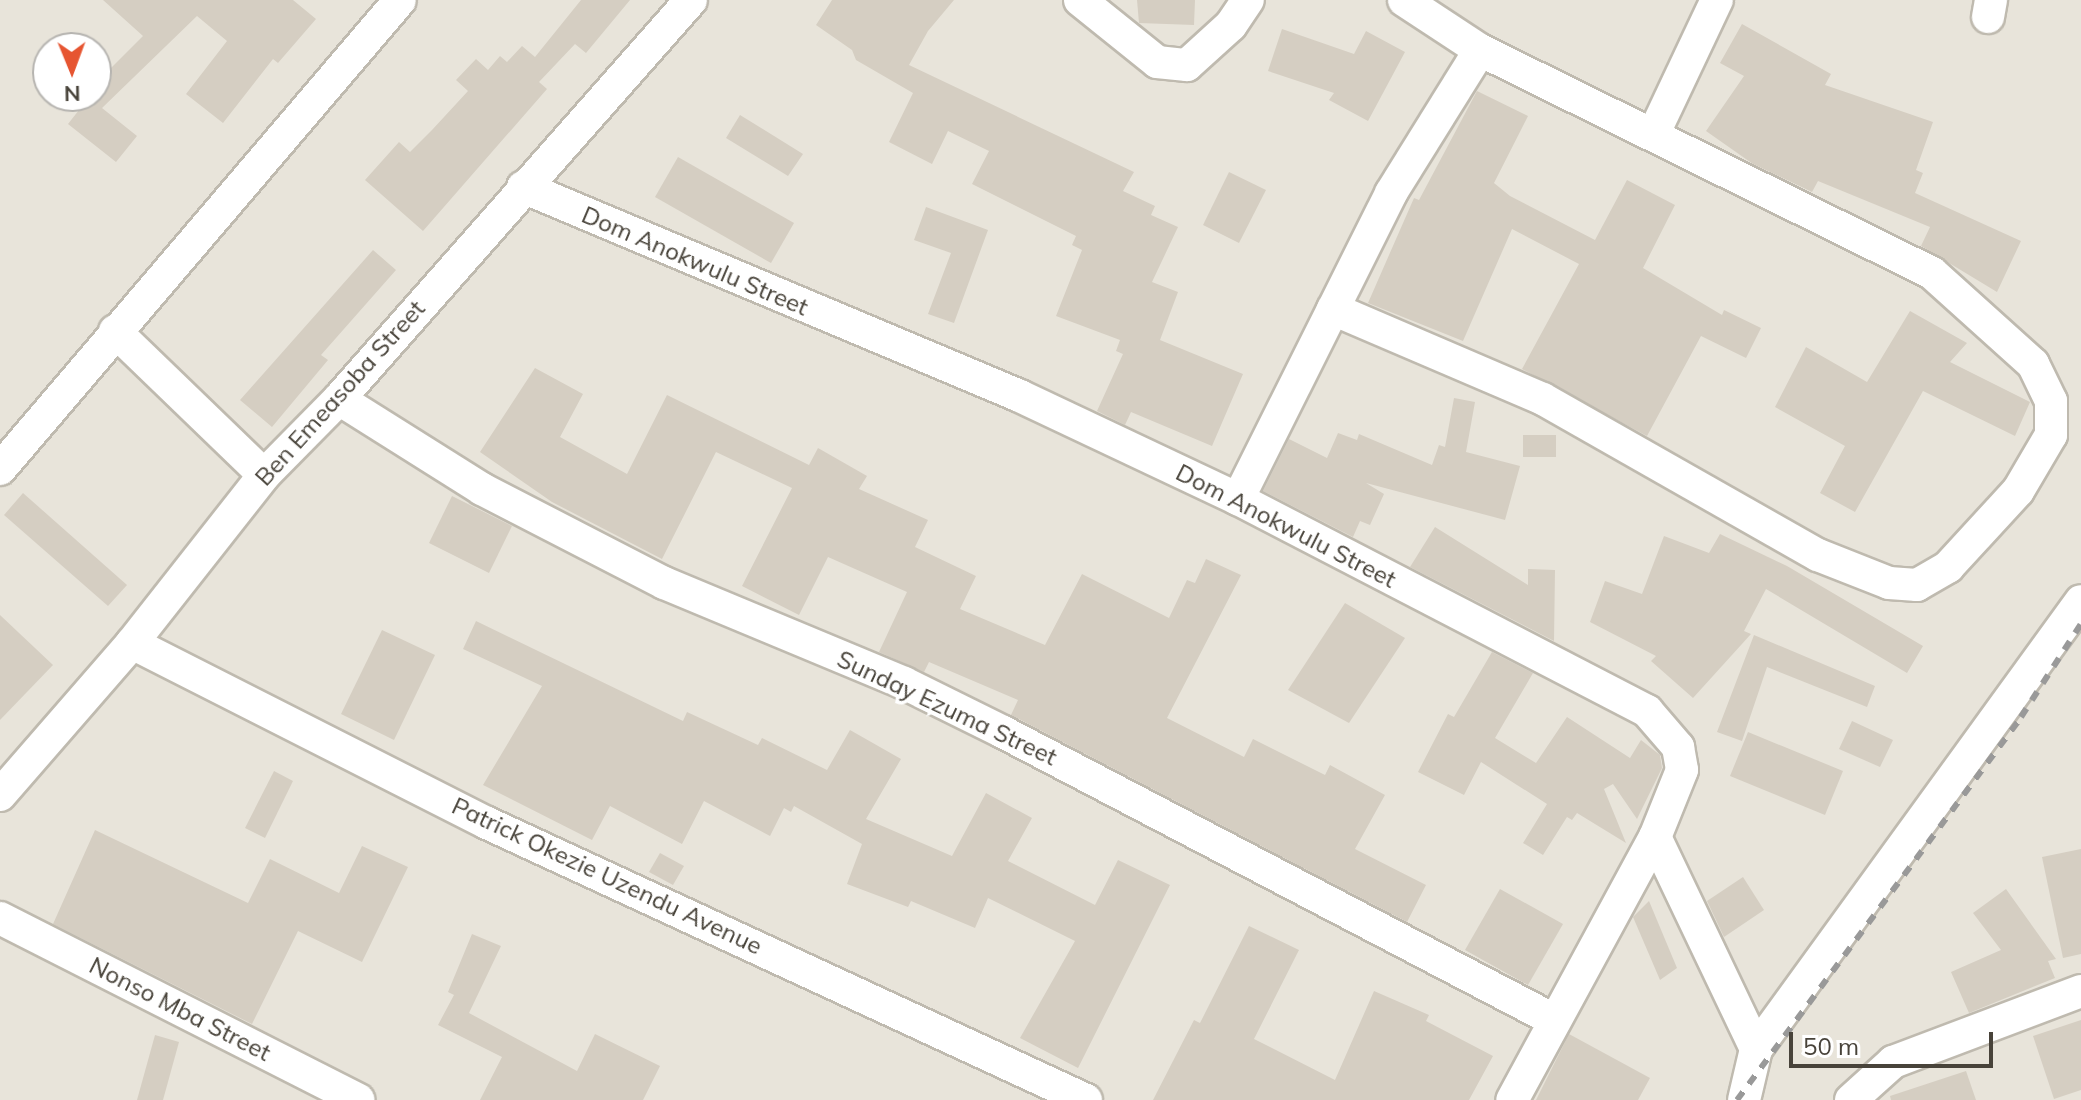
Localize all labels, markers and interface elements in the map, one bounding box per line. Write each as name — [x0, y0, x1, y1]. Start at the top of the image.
north arrow — [32, 32, 112, 112]
text: N — [64, 80, 81, 108]
street label: Dom Anokwulu Street — [577, 200, 813, 322]
street label: Ben Emeasoba Street — [249, 294, 431, 492]
street label: Dom Anokwulu Street — [1171, 458, 1401, 594]
street label: Sunday Ezuma Street — [833, 644, 1061, 772]
street label: Patrick Okezie Uzendu Avenue — [447, 791, 767, 961]
street label: Nonso Mba Street — [85, 951, 275, 1067]
scale bar — [1793, 1016, 1997, 1066]
text: 50 m — [1803, 1031, 1859, 1061]

